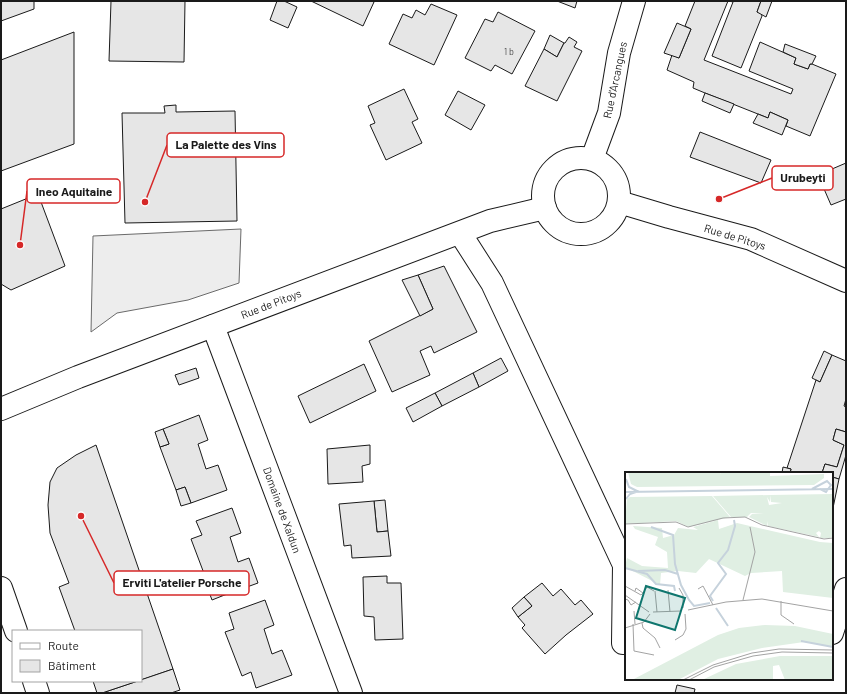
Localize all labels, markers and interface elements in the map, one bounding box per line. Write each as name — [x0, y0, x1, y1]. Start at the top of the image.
street label: Rue d'Arcangues — [600, 40, 629, 120]
house number: 1 b — [504, 46, 514, 57]
callout: La Palette des Vins — [167, 133, 284, 157]
text: La Palette des Vins — [175, 137, 277, 151]
callout: Urubeyti — [772, 166, 833, 190]
text: Urubeyti — [780, 170, 826, 184]
callout: Ineo Aquitaine — [27, 179, 120, 203]
text: Ineo Aquitaine — [36, 184, 113, 198]
street label: Rue de Pitoys — [703, 221, 768, 252]
street label: Rue de Pitoys — [239, 286, 303, 321]
street label: Domaine de Xaldun — [261, 465, 304, 555]
inset map — [625, 472, 833, 680]
callout: Erviti L'atelier Porsche — [114, 571, 249, 595]
text: Erviti L'atelier Porsche — [123, 575, 242, 589]
legend — [12, 630, 142, 682]
text: Route — [48, 638, 79, 652]
text: Bâtiment — [48, 658, 96, 672]

